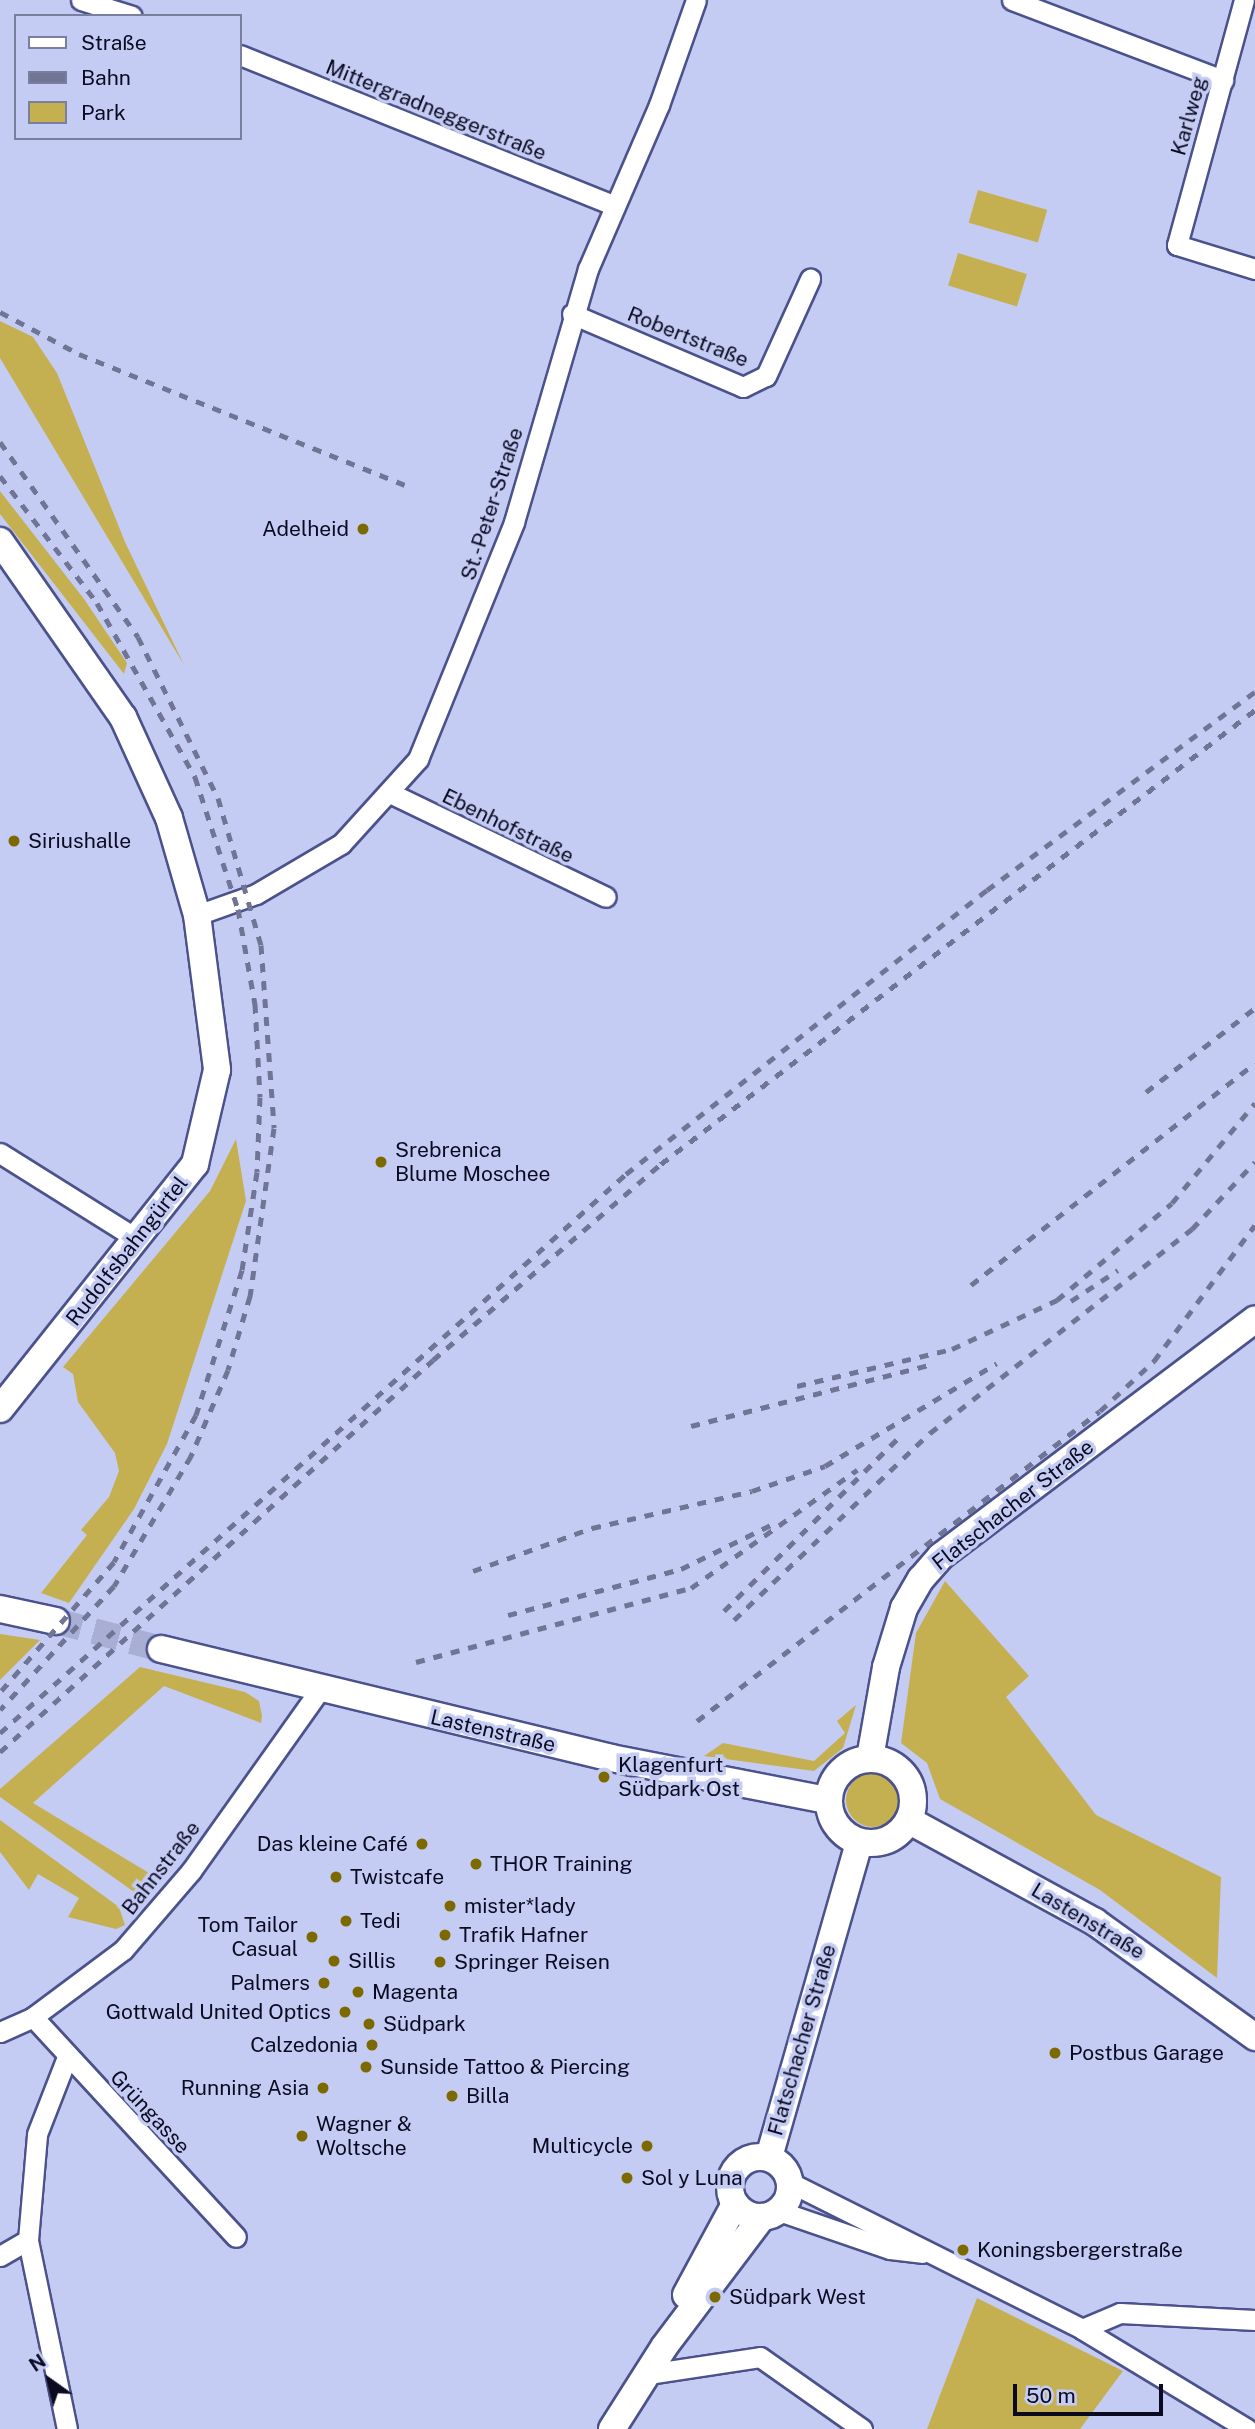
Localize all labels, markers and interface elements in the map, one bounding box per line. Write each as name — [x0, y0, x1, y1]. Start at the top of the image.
legend — [14, 14, 242, 140]
text: Straße — [81, 30, 147, 55]
street label: Mittergradneggerstraße — [322, 54, 550, 166]
text: Bahn — [81, 65, 131, 90]
street label: Karlweg — [1166, 74, 1212, 158]
text: Park — [81, 100, 126, 125]
street label: Robertstraße — [624, 301, 752, 373]
street label: St.-Peter-Straße — [455, 424, 529, 584]
place label: Adelheid — [262, 516, 349, 542]
marker: Adelheid — [355, 521, 371, 537]
street label: Ebenhofstraße — [438, 783, 578, 869]
place label: Siriushalle — [28, 828, 131, 854]
marker: Siriushalle — [6, 833, 22, 849]
place label: Srebrenica Blume Moschee — [395, 1137, 551, 1187]
marker: Srebrenica Blume Moschee — [373, 1154, 389, 1170]
street label: Rudolfsbahngürtel — [61, 1171, 193, 1331]
street label: Flatschacher Straße — [927, 1434, 1099, 1576]
street label: Lastenstraße — [428, 1704, 558, 1758]
place label: Klagenfurt Südpark Ost — [618, 1752, 740, 1802]
marker: Klagenfurt Südpark Ost — [596, 1769, 612, 1785]
street label: Bahnstraße — [117, 1816, 205, 1920]
place label: Das kleine Café — [257, 1831, 408, 1857]
marker: Das kleine Café — [414, 1836, 430, 1852]
place label: THOR Training — [490, 1851, 632, 1877]
marker: THOR Training — [468, 1856, 484, 1872]
place label: Twistcafe — [350, 1864, 444, 1890]
marker: Twistcafe — [328, 1869, 344, 1885]
street label: Lastenstraße — [1027, 1877, 1149, 1965]
place label: mister*lady — [464, 1893, 576, 1919]
marker: mister*lady — [442, 1898, 458, 1914]
place label: Tedi — [360, 1908, 401, 1934]
place label: Tom Tailor Casual — [198, 1912, 298, 1962]
marker: Tedi — [338, 1913, 354, 1929]
place label: Trafik Hafner — [459, 1922, 588, 1948]
marker: Trafik Hafner — [437, 1927, 453, 1943]
marker: Tom Tailor Casual — [304, 1929, 320, 1945]
street label: Flatschacher Straße — [763, 1941, 841, 2139]
place label: Sillis — [348, 1948, 396, 1974]
place label: Springer Reisen — [454, 1949, 610, 1975]
marker: Sillis — [326, 1953, 342, 1969]
marker: Springer Reisen — [432, 1954, 448, 1970]
place label: Palmers — [230, 1970, 310, 1996]
marker: Palmers — [316, 1975, 332, 1991]
place label: Magenta — [372, 1979, 458, 2005]
marker: Magenta — [350, 1984, 366, 2000]
place label: Gottwald United Optics — [106, 1999, 331, 2025]
marker: Gottwald United Optics — [337, 2004, 353, 2020]
place label: Südpark — [383, 2011, 466, 2037]
marker: Südpark — [361, 2016, 377, 2032]
place label: Calzedonia — [250, 2032, 358, 2058]
marker: Calzedonia — [364, 2037, 380, 2053]
place label: Postbus Garage — [1069, 2040, 1224, 2066]
marker: Postbus Garage — [1047, 2045, 1063, 2061]
place label: Sunside Tattoo & Piercing — [380, 2054, 630, 2080]
marker: Sunside Tattoo & Piercing — [358, 2059, 374, 2075]
street label: Grüngasse — [105, 2065, 195, 2159]
place label: Running Asia — [181, 2075, 309, 2101]
marker: Running Asia — [315, 2080, 331, 2096]
place label: Billa — [466, 2083, 509, 2109]
marker: Billa — [444, 2088, 460, 2104]
place label: Wagner & Woltsche — [316, 2111, 412, 2161]
marker: Wagner & Woltsche — [294, 2128, 310, 2144]
place label: Multicycle — [532, 2133, 633, 2159]
marker: Multicycle — [639, 2138, 655, 2154]
place label: Sol y Luna — [641, 2165, 743, 2191]
marker: Sol y Luna — [619, 2170, 635, 2186]
place label: Koningsbergerstraße — [977, 2237, 1183, 2263]
marker: Koningsbergerstraße — [955, 2242, 971, 2258]
place label: Südpark West — [729, 2284, 866, 2310]
marker: Südpark West — [707, 2289, 723, 2305]
north arrow — [14, 2345, 84, 2415]
text: N — [25, 2349, 50, 2376]
scale bar — [1017, 2370, 1168, 2414]
text: 50 m — [1026, 2383, 1076, 2408]

